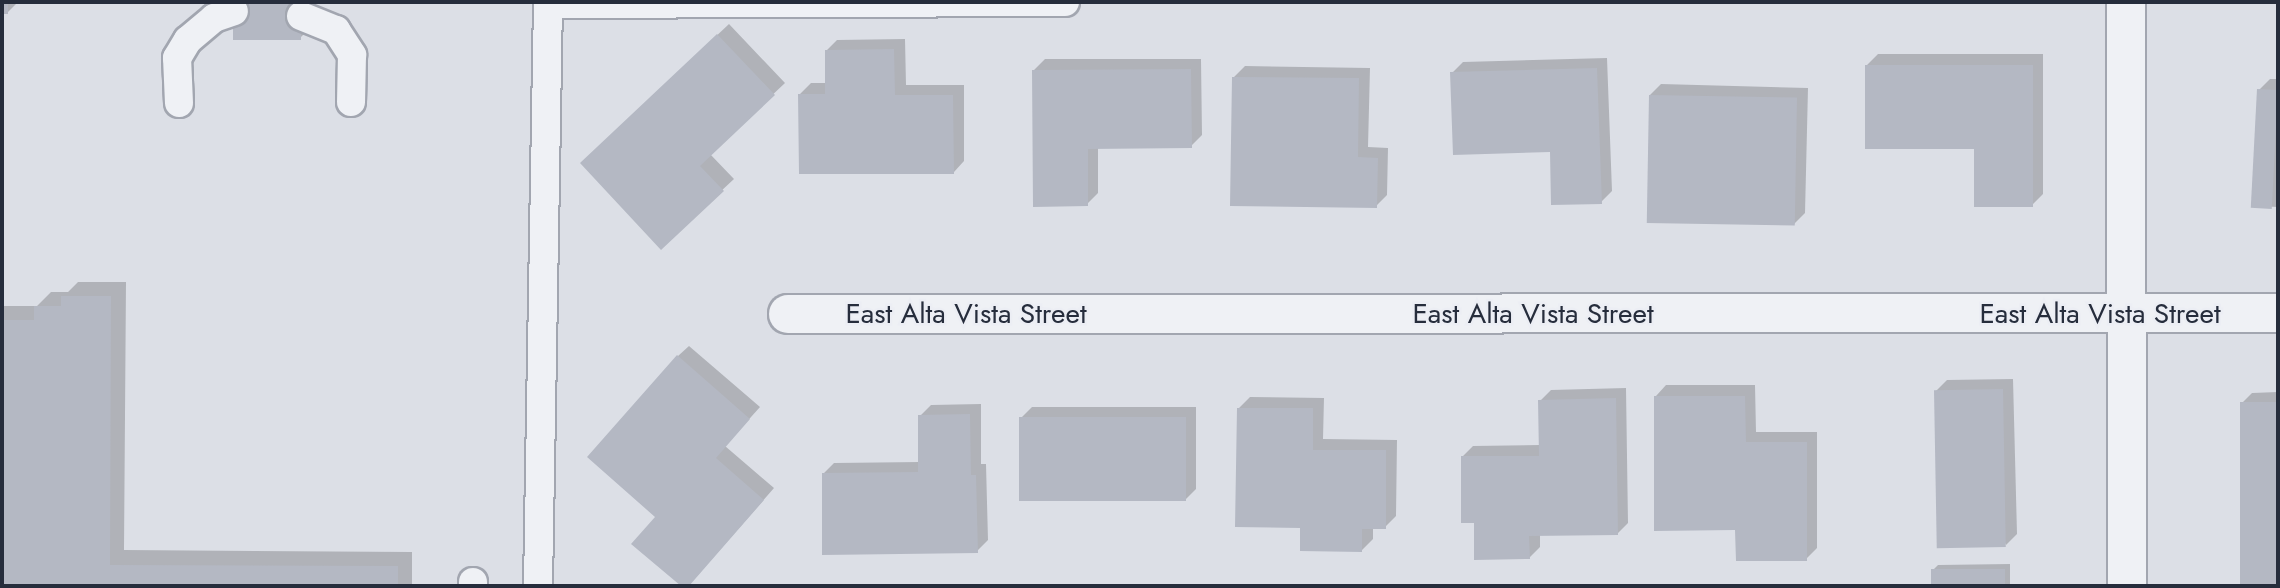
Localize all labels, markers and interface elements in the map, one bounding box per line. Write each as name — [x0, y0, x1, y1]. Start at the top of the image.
street label: East Alta Vista Street — [845, 297, 1087, 331]
street label: East Alta Vista Street — [1412, 297, 1654, 331]
street label: East Alta Vista Street — [1979, 297, 2221, 331]

